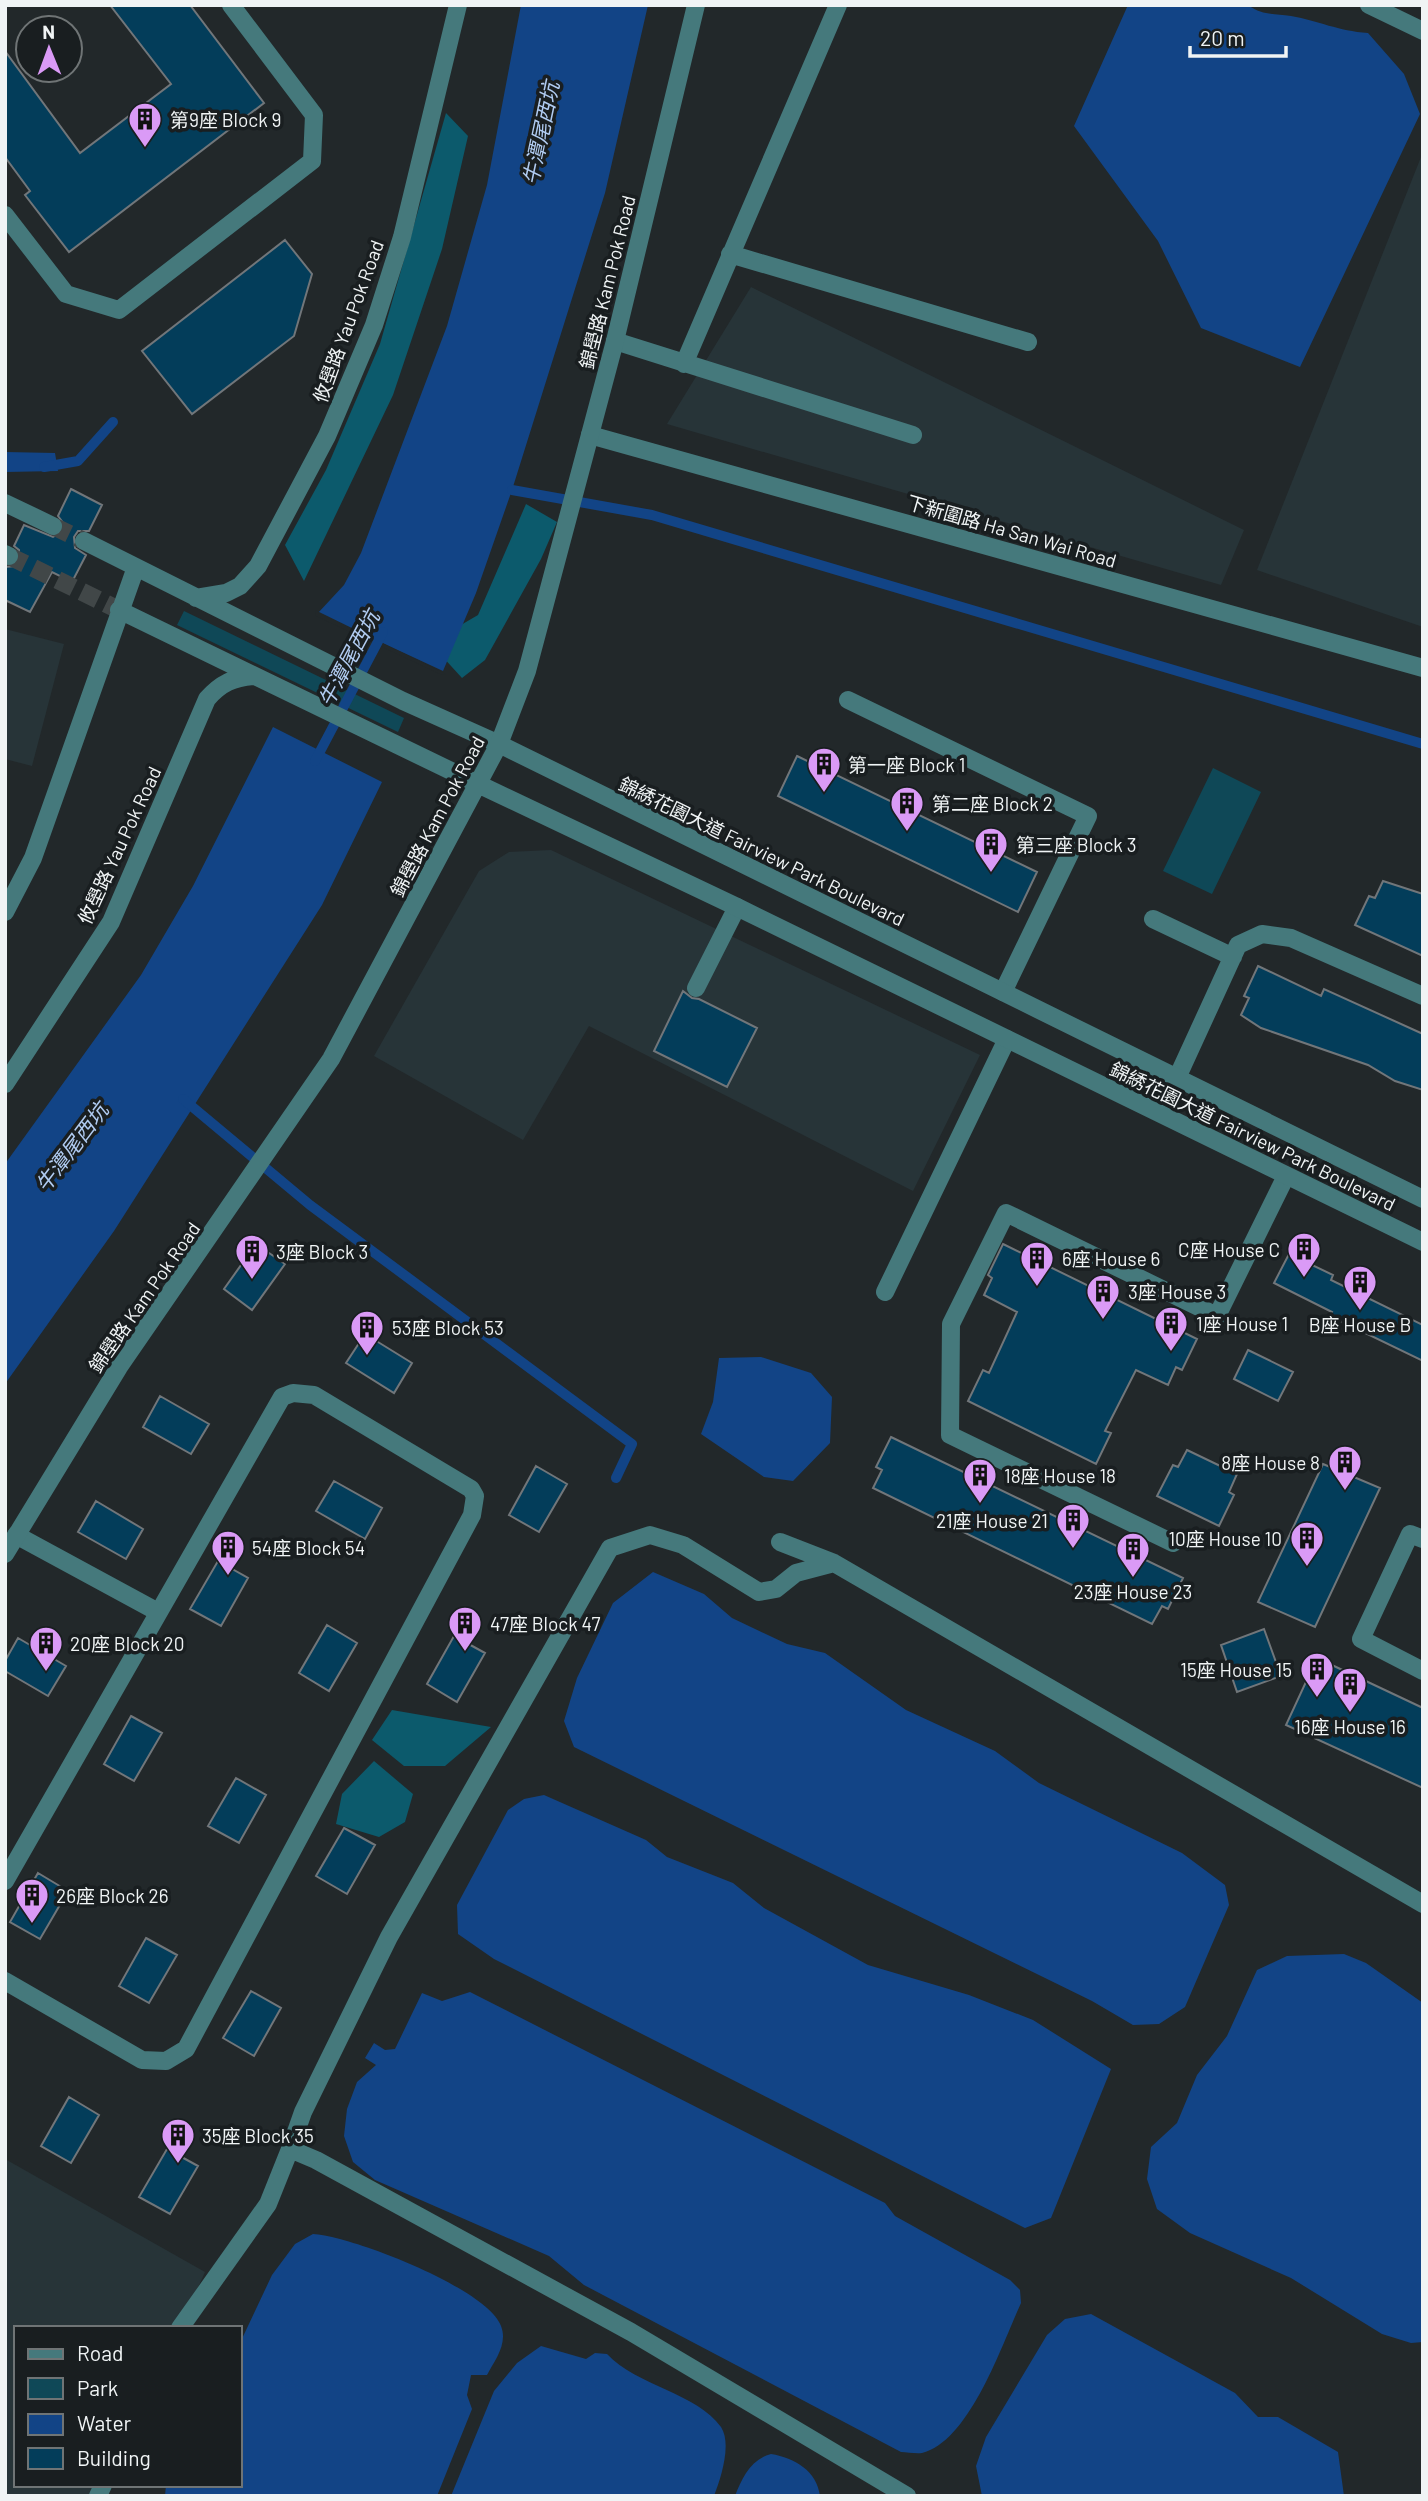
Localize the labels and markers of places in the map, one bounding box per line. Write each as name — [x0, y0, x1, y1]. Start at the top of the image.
building icon: 第9座 Block 9 — [126, 100, 164, 149]
place label: 第9座 Block 9 — [170, 108, 281, 131]
building icon: 第一座 Block 1 — [805, 745, 843, 794]
place label: 第一座 Block 1 — [848, 753, 965, 776]
building icon: 第二座 Block 2 — [888, 784, 926, 833]
place label: 第二座 Block 2 — [932, 792, 1053, 815]
building icon: 第三座 Block 3 — [972, 825, 1010, 874]
place label: 第三座 Block 3 — [1016, 833, 1136, 856]
building icon: C座 House C — [1285, 1230, 1323, 1279]
building icon: 3座 Block 3 — [233, 1232, 271, 1281]
place label: C座 House C — [1178, 1238, 1280, 1261]
building icon: 6座 House 6 — [1018, 1239, 1056, 1288]
place label: 3座 Block 3 — [276, 1240, 368, 1263]
place label: 6座 House 6 — [1062, 1247, 1160, 1270]
building icon: B座 House B — [1341, 1263, 1379, 1312]
building icon: 3座 House 3 — [1084, 1272, 1122, 1321]
place label: 3座 House 3 — [1128, 1280, 1226, 1303]
building icon: 1座 House 1 — [1152, 1304, 1190, 1353]
building icon: 53座 Block 53 — [348, 1308, 386, 1357]
place label: 1座 House 1 — [1196, 1312, 1288, 1335]
place label: B座 House B — [1309, 1313, 1411, 1336]
place label: 53座 Block 53 — [392, 1316, 504, 1339]
building icon: 8座 House 8 — [1326, 1443, 1364, 1492]
place label: 8座 House 8 — [1221, 1451, 1320, 1474]
building icon: 18座 House 18 — [961, 1456, 999, 1505]
place label: 18座 House 18 — [1004, 1464, 1116, 1487]
building icon: 21座 House 21 — [1054, 1501, 1092, 1550]
place label: 21座 House 21 — [936, 1509, 1048, 1532]
building icon: 10座 House 10 — [1288, 1519, 1326, 1568]
place label: 10座 House 10 — [1168, 1527, 1282, 1550]
building icon: 54座 Block 54 — [209, 1528, 247, 1577]
building icon: 23座 House 23 — [1114, 1530, 1152, 1579]
place label: 54座 Block 54 — [252, 1536, 365, 1559]
place label: 23座 House 23 — [1074, 1580, 1192, 1603]
building icon: 47座 Block 47 — [446, 1604, 484, 1653]
place label: 47座 Block 47 — [490, 1612, 600, 1635]
building icon: 20座 Block 20 — [27, 1624, 65, 1673]
place label: 20座 Block 20 — [70, 1632, 184, 1655]
building icon: 15座 House 15 — [1298, 1650, 1336, 1699]
place label: 15座 House 15 — [1180, 1658, 1292, 1681]
building icon: 16座 House 16 — [1331, 1665, 1369, 1714]
place label: 16座 House 16 — [1294, 1715, 1406, 1738]
building icon: 26座 Block 26 — [13, 1876, 51, 1925]
place label: 26座 Block 26 — [56, 1884, 169, 1907]
building icon: 35座 Block 35 — [159, 2116, 197, 2165]
place label: 35座 Block 35 — [202, 2124, 314, 2147]

